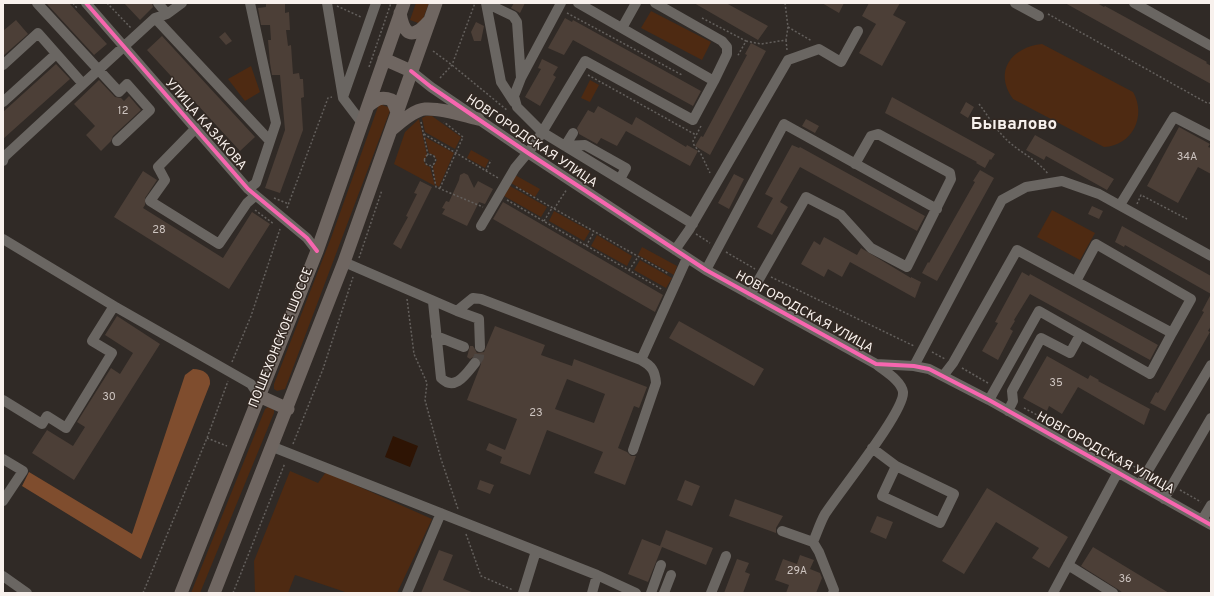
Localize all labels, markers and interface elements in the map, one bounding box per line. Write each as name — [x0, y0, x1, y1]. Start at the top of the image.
street label: УЛИЦА КАЗАКОВА — [161, 76, 249, 174]
street label: НОВГОРОДСКАЯ УЛИЦА — [462, 92, 600, 192]
house number: 12 — [118, 105, 128, 119]
district label: Бывалово — [971, 116, 1057, 136]
house number: 34А — [1177, 151, 1197, 165]
house number: 28 — [152, 224, 166, 238]
street label: ПОШЕХОНСКОЕ ШОССЕ — [247, 265, 317, 411]
street label: НОВГОРОДСКАЯ УЛИЦА — [732, 269, 876, 357]
house number: 35 — [1049, 377, 1063, 391]
house number: 30 — [102, 391, 116, 405]
house number: 23 — [529, 407, 543, 421]
street label: НОВГОРОДСКАЯ УЛИЦА — [1033, 410, 1177, 498]
house number: 29А — [787, 565, 807, 579]
house number: 36 — [1118, 573, 1132, 587]

